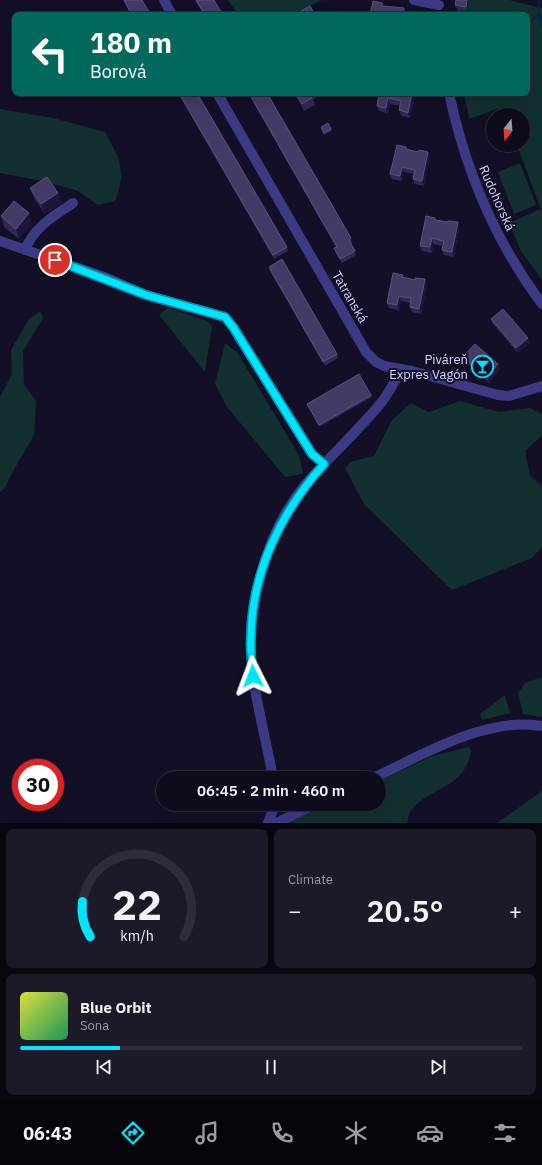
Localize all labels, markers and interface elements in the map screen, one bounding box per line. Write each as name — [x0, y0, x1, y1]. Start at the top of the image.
text: 180 m — [90, 24, 172, 61]
icon: left — [24, 28, 76, 80]
text: Borová — [90, 60, 147, 83]
north arrow — [486, 108, 530, 152]
map controls — [486, 108, 530, 152]
street label: Rudohorská — [475, 163, 519, 233]
pin — [38, 243, 72, 277]
icon: arrive — [44, 249, 66, 271]
street label: Tatranská — [328, 268, 372, 326]
place label: Piváreň Expres Vagón — [389, 351, 468, 383]
bar icon: Piváreň Expres Vagón — [470, 353, 496, 379]
position arrow — [232, 655, 274, 697]
speed limit sign: 30 — [12, 759, 64, 811]
text: 06:45 · 2 min · 460 m — [197, 781, 345, 800]
text: Climate — [288, 871, 333, 888]
text: 22 — [112, 876, 162, 930]
text: 20.5° — [366, 891, 444, 930]
text: − — [288, 896, 301, 925]
text: + — [509, 896, 522, 925]
text: km/h — [120, 925, 154, 944]
text: Blue Orbit — [80, 998, 151, 1017]
text: Sona — [80, 1017, 109, 1034]
icon: previous — [93, 1056, 115, 1078]
icon: pause — [260, 1056, 282, 1078]
icon: next — [427, 1056, 449, 1078]
icon: directions — [119, 1119, 147, 1147]
icon: music — [193, 1119, 221, 1147]
icon: phone — [268, 1119, 296, 1147]
icon: climate — [342, 1119, 370, 1147]
icon: car — [416, 1119, 444, 1147]
icon: filters — [491, 1119, 519, 1147]
text: 06:43 — [23, 1122, 72, 1145]

